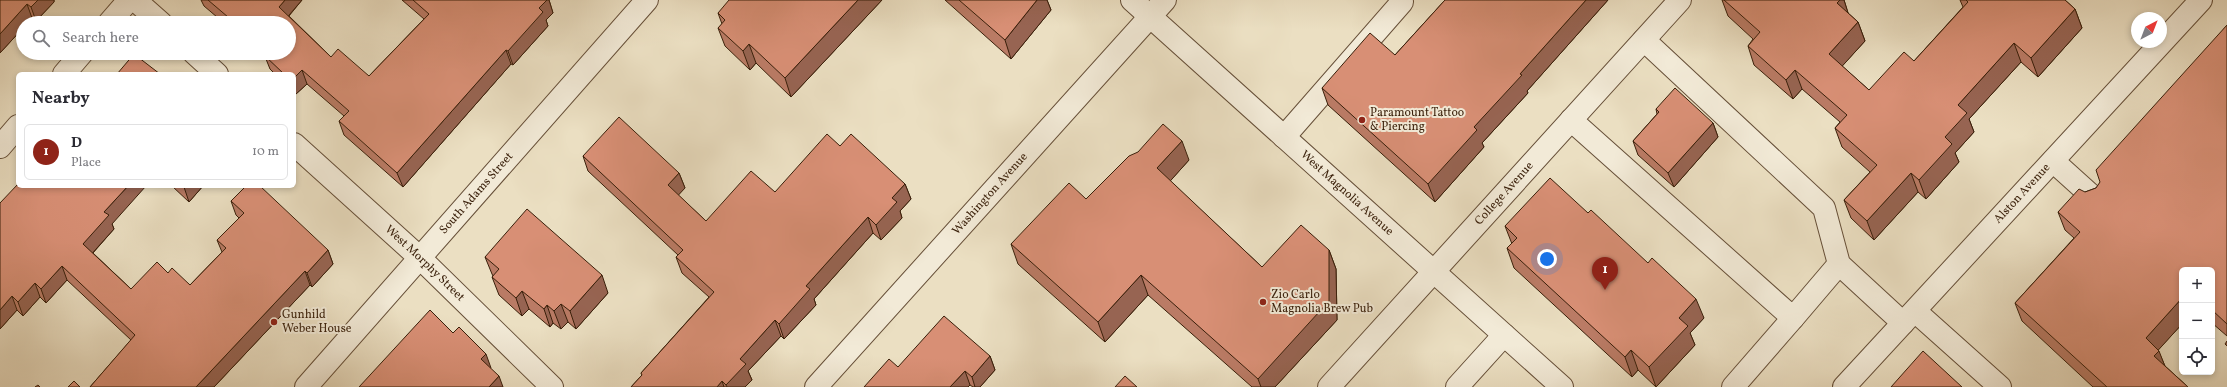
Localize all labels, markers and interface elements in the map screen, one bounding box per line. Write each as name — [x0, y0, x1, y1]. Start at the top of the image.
north arrow — [2131, 12, 2167, 48]
search box — [16, 16, 296, 60]
icon: search — [30, 27, 52, 49]
text: Search here — [62, 28, 139, 49]
text: Nearby — [32, 87, 90, 110]
place label: Paramount Tattoo & Piercing — [1370, 105, 1464, 135]
marker: Paramount Tattoo & Piercing — [1357, 115, 1367, 125]
text: D — [71, 133, 82, 154]
text: 1 — [43, 143, 49, 161]
text: 10 m — [252, 143, 279, 161]
street label: West Magnolia Avenue — [1297, 147, 1397, 240]
street label: South Adams Street — [436, 149, 517, 238]
street label: Washington Avenue — [949, 149, 1032, 239]
text: Place — [71, 154, 101, 172]
street label: College Avenue — [1471, 158, 1538, 229]
street label: Alston Avenue — [1990, 160, 2054, 227]
street label: West Morphy Street — [381, 222, 468, 305]
your location — [1537, 249, 1557, 269]
pin: 1 — [1592, 257, 1618, 290]
map controls — [2179, 267, 2215, 375]
button: + — [2179, 267, 2215, 303]
place label: Zio Carlo Magnolia Brew Pub — [1271, 287, 1373, 317]
marker: Zio Carlo Magnolia Brew Pub — [1258, 297, 1268, 307]
button: − — [2179, 303, 2215, 339]
place label: Gunhild Weber House — [282, 307, 352, 337]
marker: Gunhild Weber House — [269, 317, 279, 327]
button: locate — [2179, 339, 2215, 375]

